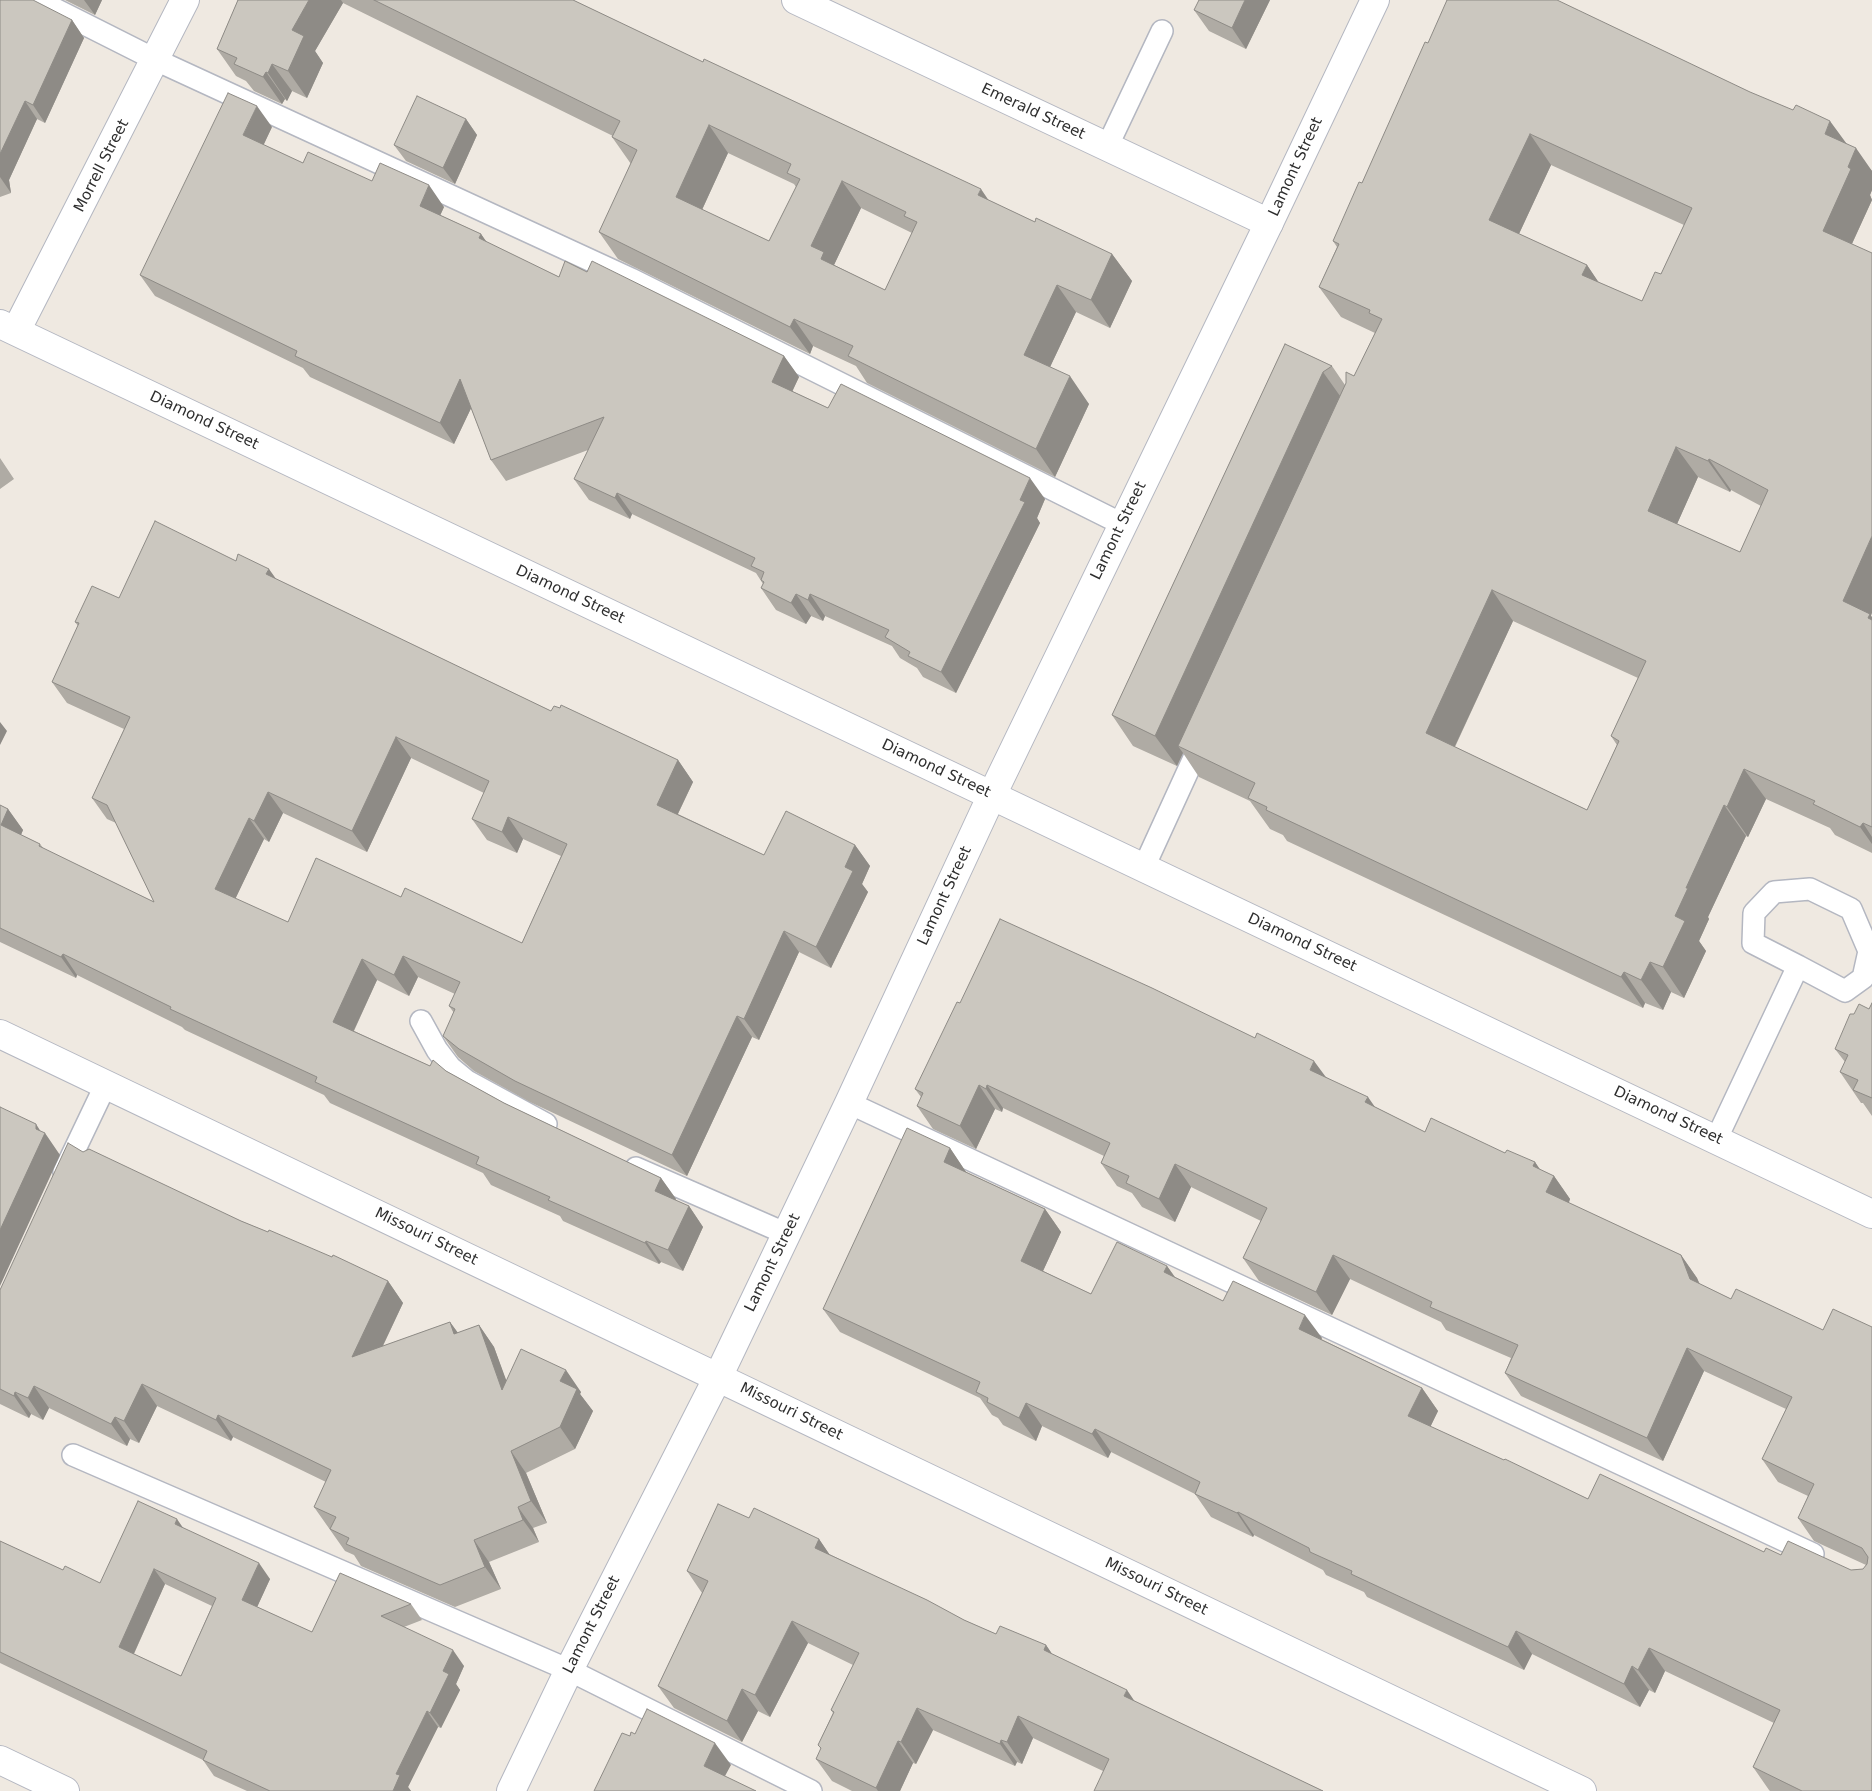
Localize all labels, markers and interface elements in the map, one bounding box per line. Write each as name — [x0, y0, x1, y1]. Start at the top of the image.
street label: Emerald Street — [978, 80, 1088, 144]
street label: Lamont Street — [1265, 115, 1327, 219]
street label: Morrell Street — [71, 117, 133, 215]
street label: Diamond Street — [147, 388, 261, 454]
street label: Lamont Street — [1087, 479, 1151, 583]
street label: Diamond Street — [513, 562, 627, 628]
street label: Diamond Street — [879, 736, 993, 802]
street label: Lamont Street — [914, 844, 976, 948]
street label: Diamond Street — [1245, 910, 1359, 976]
street label: Diamond Street — [1611, 1083, 1725, 1149]
street label: Missouri Street — [372, 1204, 480, 1270]
street label: Lamont Street — [741, 1211, 805, 1315]
street label: Missouri Street — [737, 1379, 845, 1445]
street label: Missouri Street — [1102, 1554, 1210, 1620]
street label: Lamont Street — [560, 1573, 624, 1677]

